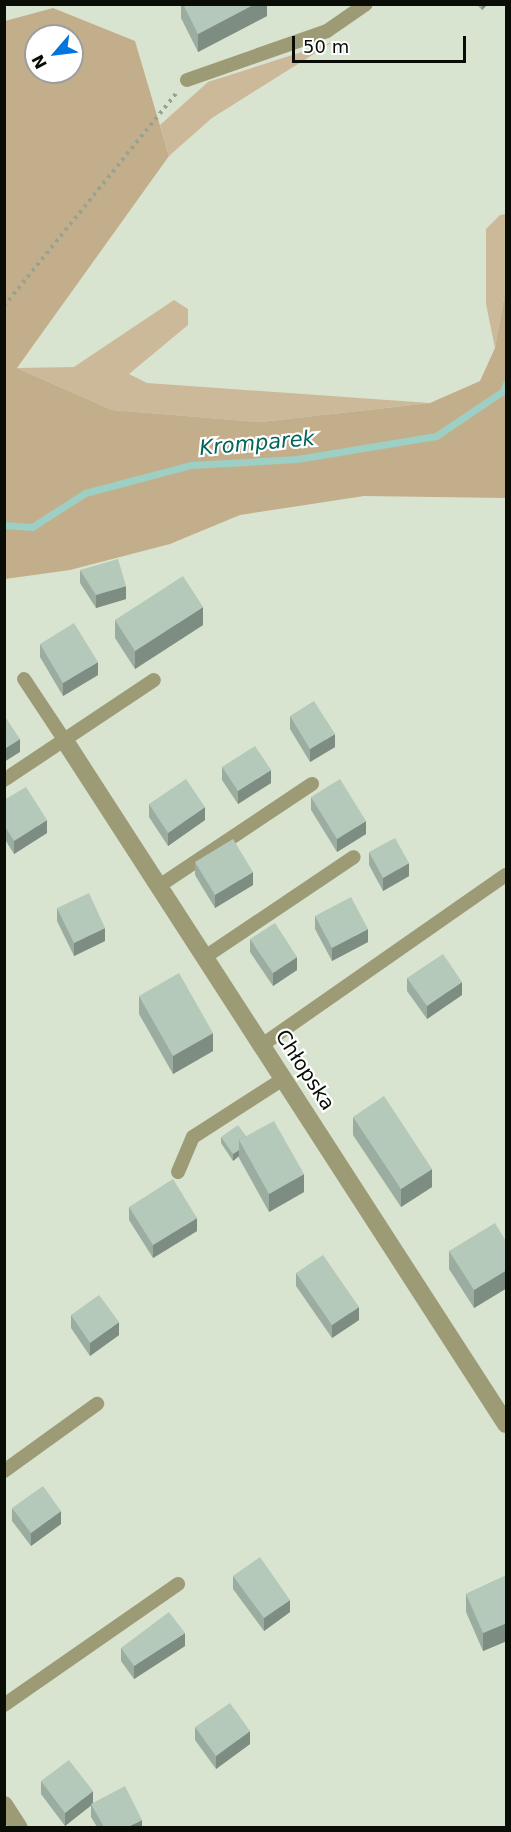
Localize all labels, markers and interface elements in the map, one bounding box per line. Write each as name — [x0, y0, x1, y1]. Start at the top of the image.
north arrow — [24, 24, 84, 84]
scale bar — [295, 24, 469, 62]
text: 50 m — [303, 36, 349, 57]
text: N — [28, 51, 51, 72]
water label: Kromparek — [198, 425, 316, 461]
street label: Chłopska — [270, 1025, 340, 1115]

